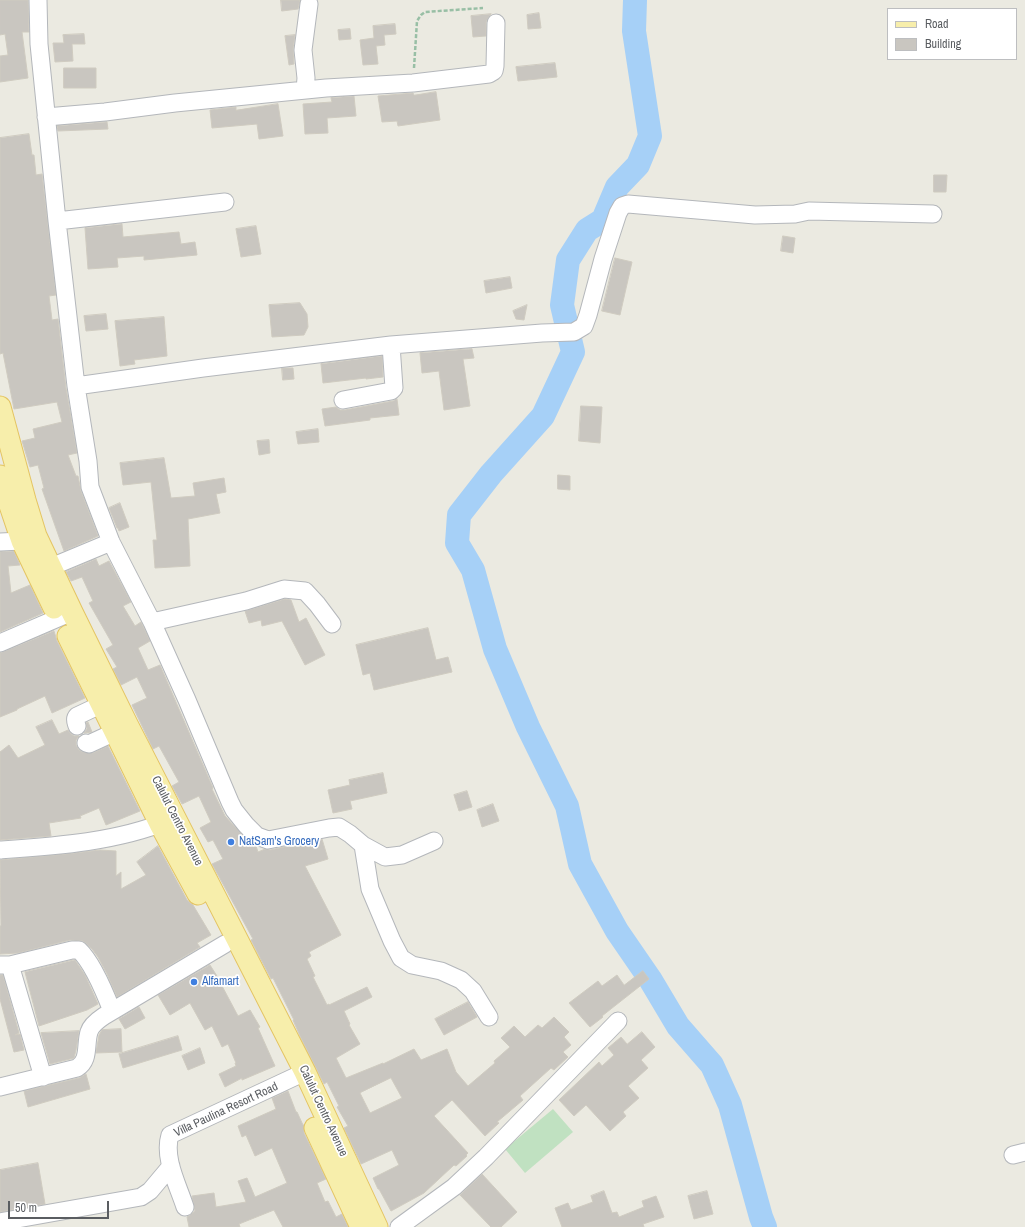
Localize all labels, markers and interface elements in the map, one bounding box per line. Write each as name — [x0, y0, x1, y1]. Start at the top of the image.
legend — [887, 8, 1017, 60]
text: Road — [925, 16, 949, 32]
text: Building — [925, 36, 961, 52]
street label: Calulut Centro Avenue — [148, 774, 206, 868]
place label: NatSam's Grocery — [239, 835, 319, 849]
marker: NatSam's Grocery — [226, 837, 236, 847]
place label: Alfamart — [202, 975, 239, 989]
marker: Alfamart — [189, 977, 199, 987]
street label: Calulut Centro Avenue — [296, 1063, 350, 1159]
street label: Villa Paulina Resort Road — [172, 1080, 280, 1140]
scale bar — [10, 1193, 111, 1219]
text: 50 m — [15, 1200, 37, 1216]

